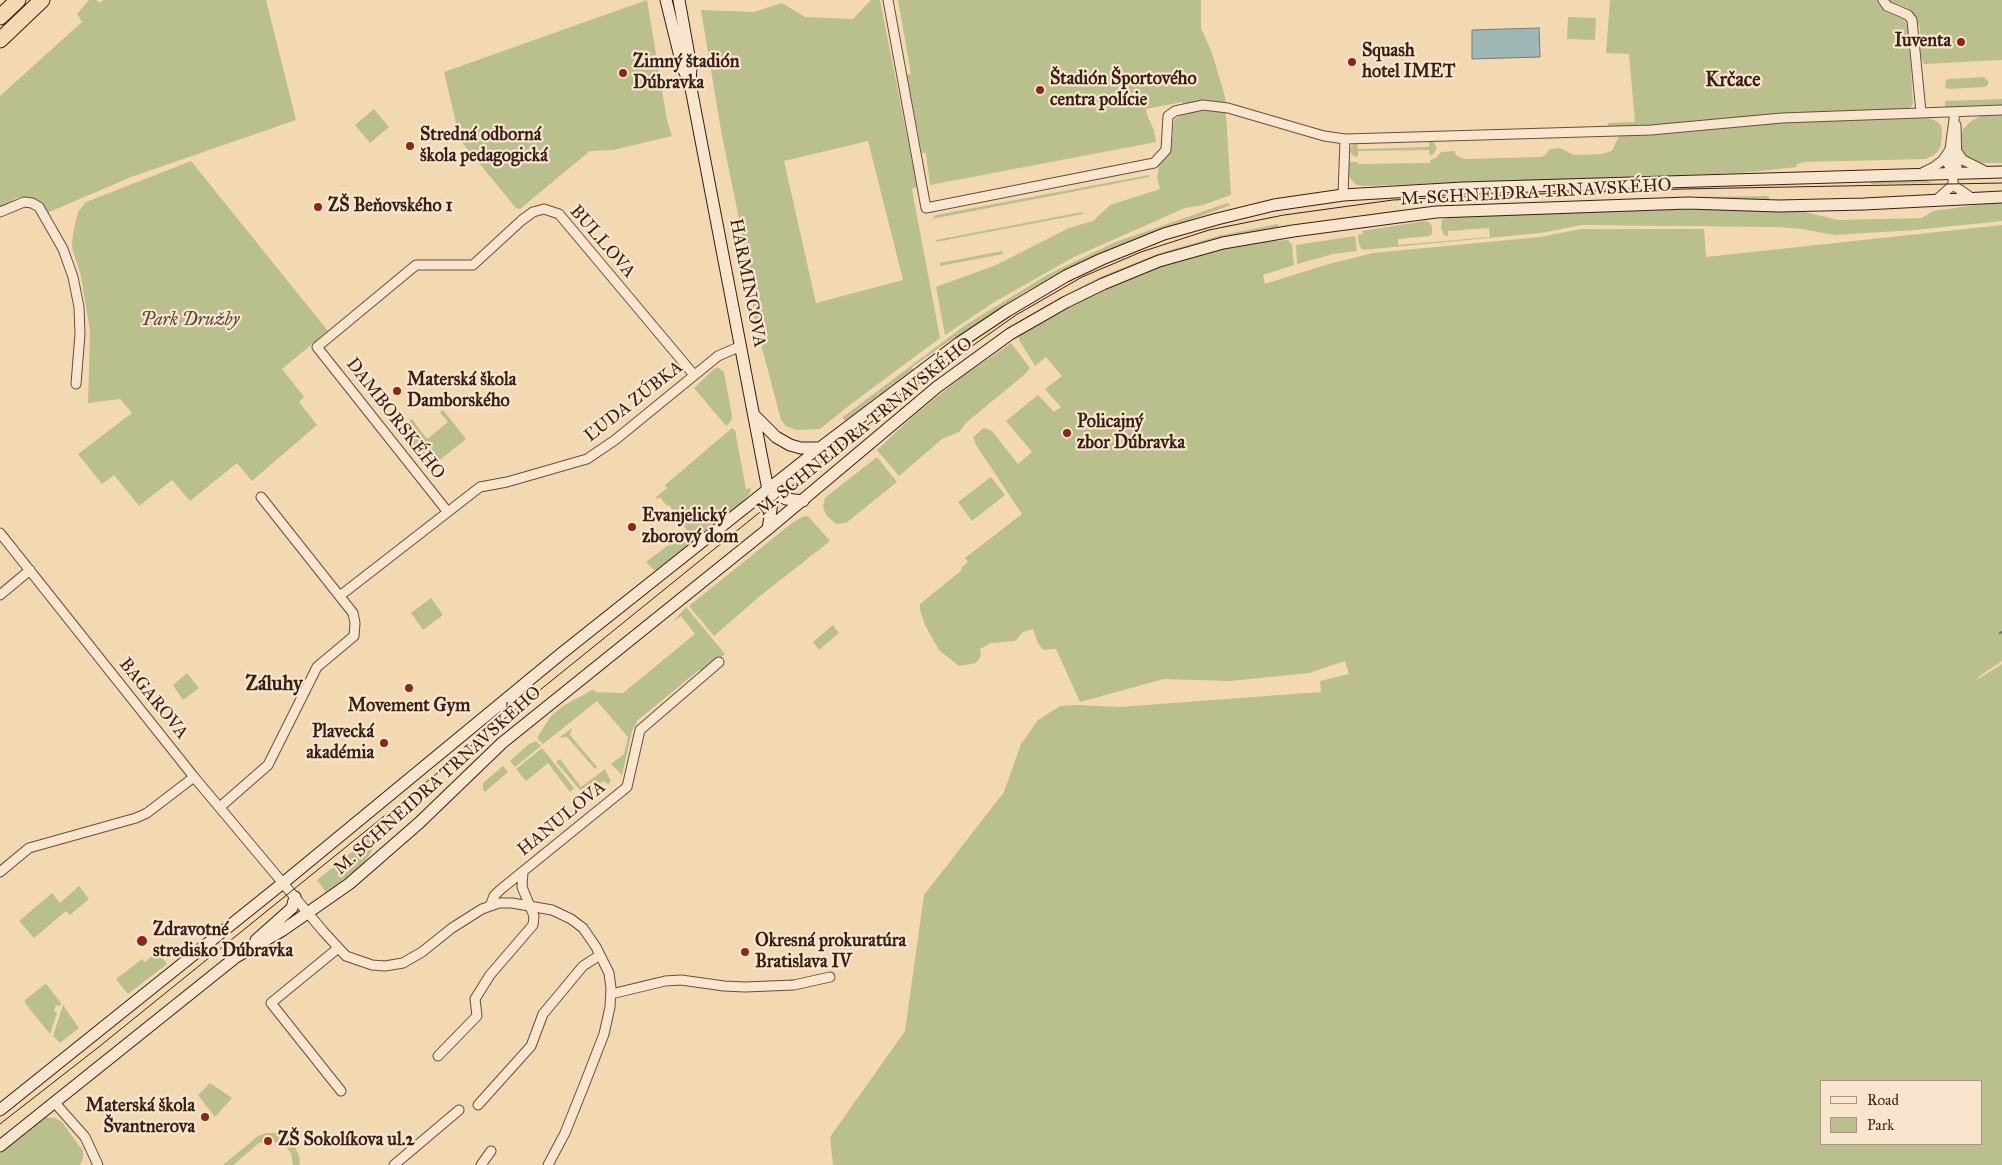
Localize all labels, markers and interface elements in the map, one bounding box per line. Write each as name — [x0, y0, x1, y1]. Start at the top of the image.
place label: Iuventa — [1895, 31, 1951, 53]
marker: Iuventa — [1955, 36, 1967, 48]
place label: Squash hotel IMET — [1362, 41, 1455, 84]
place label: Zimný štadión Dúbravka — [633, 52, 739, 94]
marker: Squash hotel IMET — [1346, 56, 1358, 68]
marker: Zimný štadión Dúbravka — [617, 67, 629, 79]
place label: Štadión Športového centra polície — [1050, 69, 1197, 112]
district label: Krčace — [1705, 69, 1761, 93]
marker: Štadión Športového centra polície — [1034, 84, 1046, 96]
place label: Stredná odborná škola pedagogická — [420, 125, 548, 168]
marker: Stredná odborná škola pedagogická — [404, 140, 416, 152]
street label: M. SCHNEIDRA TRNAVSKÉHO — [1400, 175, 1672, 211]
place label: ZŠ Beňovského 1 — [328, 196, 453, 218]
marker: ZŠ Beňovského 1 — [312, 201, 324, 213]
street label: BULLOVA — [565, 201, 639, 283]
street label: HARMINCOVA — [724, 217, 770, 349]
park label: Park Družby — [141, 310, 239, 332]
street label: M. SCHNEIDRA TRNAVSKÉHO — [753, 333, 977, 521]
street label: DAMBORSKÉHO — [341, 354, 449, 484]
street label: ĽUDA ZÚBKA — [580, 357, 688, 447]
place label: Materská škola Damborského — [407, 370, 516, 412]
marker: Materská škola Damborského — [391, 385, 403, 397]
place label: Policajný zbor Dúbravka — [1077, 412, 1185, 454]
marker: Policajný zbor Dúbravka — [1061, 427, 1073, 439]
place label: Evanjelický zborový dom — [642, 506, 738, 548]
marker: Evanjelický zborový dom — [626, 521, 638, 533]
street label: BAGAROVA — [114, 654, 192, 744]
district label: Záluhy — [245, 673, 303, 697]
street label: M. SCHNEIDRA TRNAVSKÉHO — [330, 682, 546, 880]
marker: Movement Gym — [403, 682, 415, 694]
place label: Movement Gym — [348, 696, 470, 718]
place label: Plavecká akadémia — [306, 722, 374, 764]
marker: Plavecká akadémia — [378, 737, 390, 749]
street label: HANULOVA — [514, 777, 610, 861]
place label: Zdravotné stredisko Dúbravka — [153, 920, 293, 962]
place label: Okresná prokuratúra Bratislava IV — [755, 931, 906, 974]
marker: Zdravotné stredisko Dúbravka — [135, 934, 149, 948]
marker: Okresná prokuratúra Bratislava IV — [739, 946, 751, 958]
legend — [1820, 1080, 1982, 1145]
text: Road — [1867, 1091, 1899, 1109]
place label: Materská škola Švantnerova — [86, 1096, 195, 1138]
marker: Materská škola Švantnerova — [199, 1111, 211, 1123]
text: Park — [1867, 1116, 1894, 1134]
place label: ZŠ Sokolíkova ul.2 — [278, 1130, 414, 1152]
marker: ZŠ Sokolíkova ul.2 — [262, 1135, 274, 1147]

